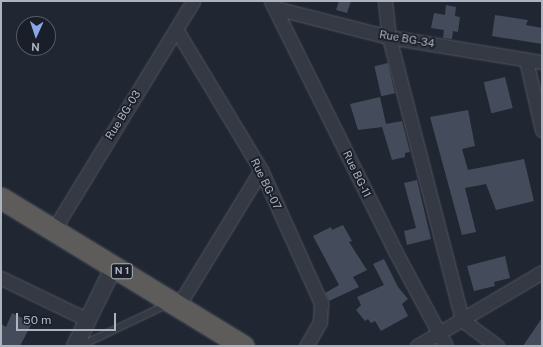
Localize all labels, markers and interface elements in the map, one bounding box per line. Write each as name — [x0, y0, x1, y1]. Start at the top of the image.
north arrow — [16, 16, 56, 56]
street label: Rue BG-34 — [378, 28, 436, 50]
text: N — [31, 41, 40, 53]
street label: Rue BG-03 — [103, 88, 143, 142]
street label: Rue BG-11 — [340, 148, 374, 200]
street label: Rue BG-07 — [248, 156, 284, 212]
road number: N 1 — [110, 263, 134, 279]
scale bar — [18, 305, 118, 331]
text: 50 m — [23, 313, 51, 327]

